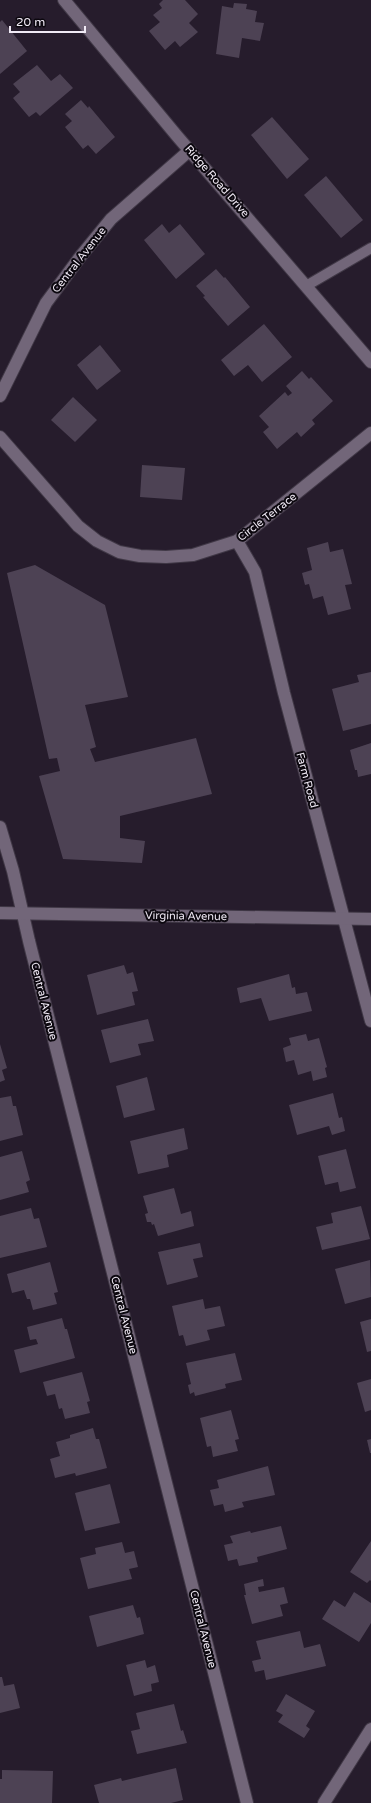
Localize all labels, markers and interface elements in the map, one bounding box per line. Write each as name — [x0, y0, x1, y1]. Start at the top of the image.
scale bar — [10, 8, 85, 34]
text: 20 m — [16, 15, 45, 29]
street label: Ridge Road Drive — [182, 142, 252, 220]
street label: Central Avenue — [49, 225, 109, 295]
street label: Circle Terrace — [235, 490, 299, 544]
street label: Farm Road — [293, 751, 321, 809]
street label: Virginia Avenue — [145, 909, 227, 923]
street label: Central Avenue — [28, 961, 60, 1041]
street label: Central Avenue — [108, 1275, 140, 1355]
street label: Central Avenue — [187, 1589, 219, 1669]

